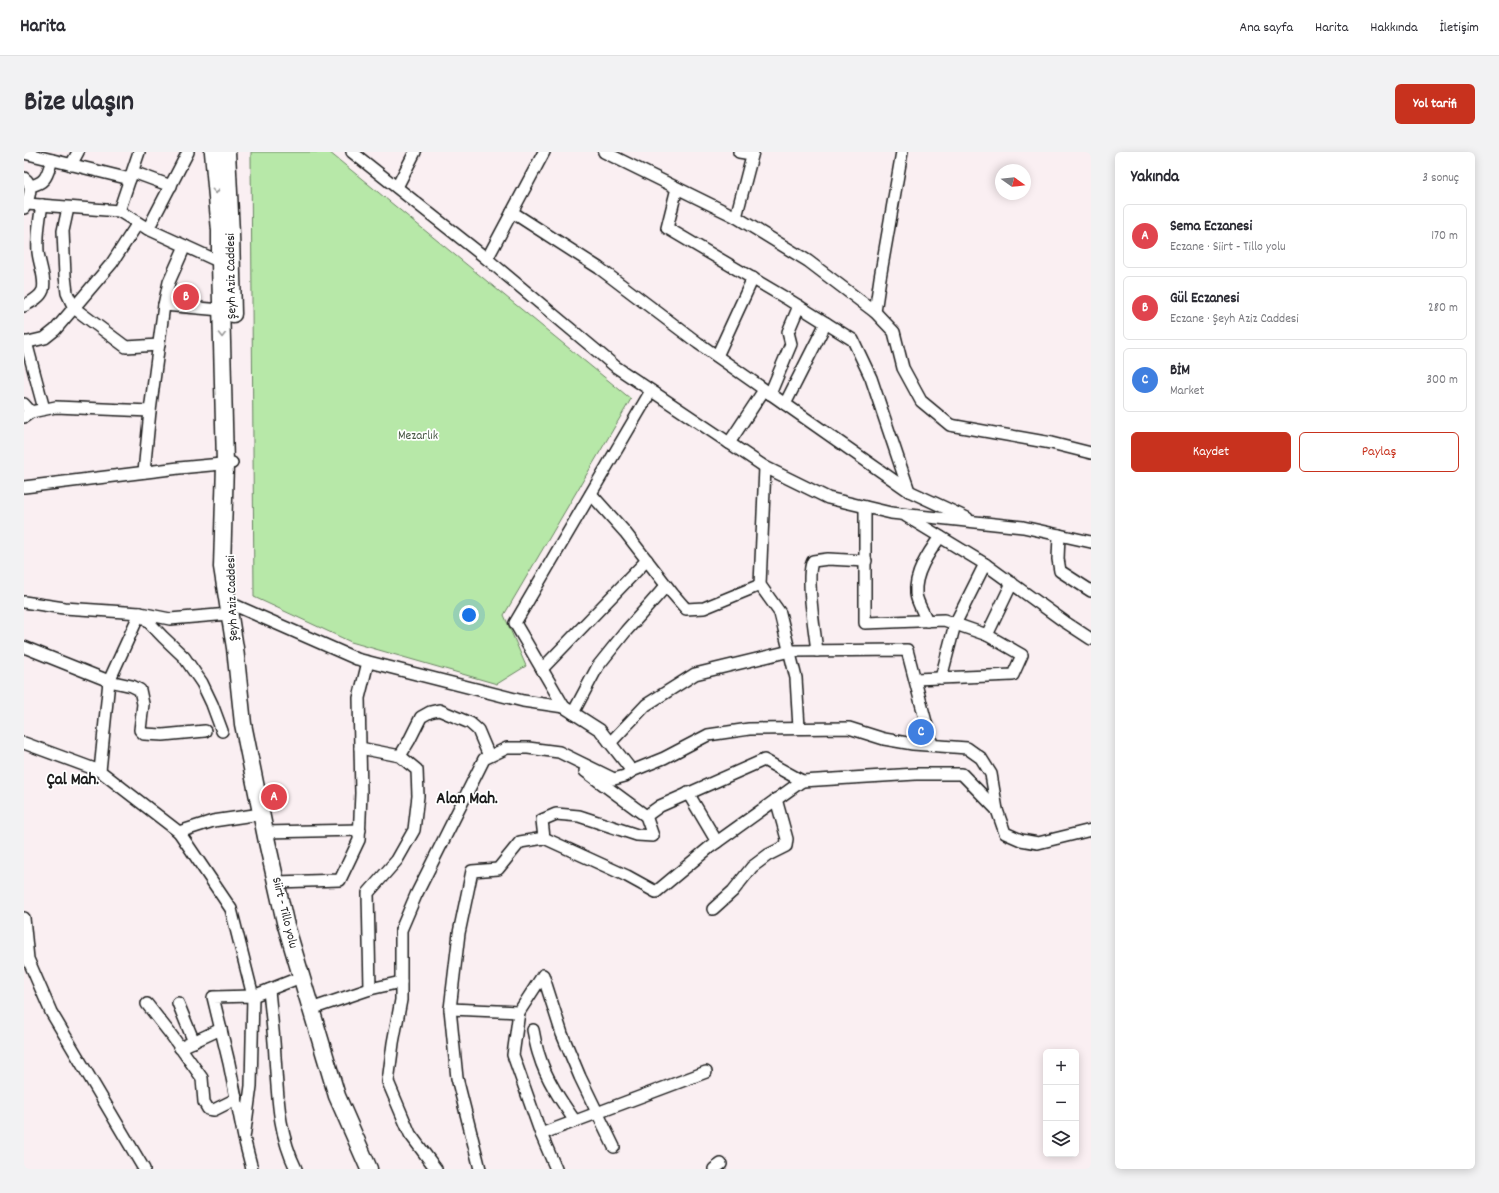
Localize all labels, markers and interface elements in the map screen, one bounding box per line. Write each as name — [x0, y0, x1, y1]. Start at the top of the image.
text: Harita — [20, 14, 65, 41]
text: Ana sayfa — [1239, 18, 1293, 38]
text: Harita — [1315, 18, 1348, 38]
text: Hakkında — [1370, 18, 1418, 38]
text: İletişim — [1440, 18, 1479, 38]
text: Bize ulaşın — [24, 84, 134, 124]
button: Yol tarifi — [1395, 84, 1475, 124]
north arrow — [995, 164, 1031, 200]
text: Yakında — [1131, 166, 1179, 190]
text: 3 sonuç — [1422, 169, 1459, 188]
one-way arrow — [212, 188, 221, 194]
text: Sema Eczanesi — [1170, 216, 1252, 238]
text: A — [1141, 227, 1149, 246]
text: 170 m — [1431, 227, 1458, 246]
street label: Şeyh Aziz Caddesi — [222, 232, 242, 319]
text: Eczane · Siirt - Tillo yolu — [1170, 238, 1286, 257]
pin: B — [173, 282, 199, 312]
text: Gül Eczanesi — [1170, 288, 1239, 310]
text: B — [1142, 299, 1148, 318]
text: 280 m — [1428, 299, 1458, 318]
text: Eczane · Şeyh Aziz Caddesi — [1170, 310, 1299, 329]
one-way arrow — [218, 332, 226, 338]
text: BİM — [1170, 360, 1190, 382]
text: C — [1142, 371, 1148, 390]
text: 300 m — [1426, 371, 1458, 390]
text: Market — [1170, 382, 1204, 401]
park label: Mezarlık — [398, 427, 438, 446]
button: Kaydet — [1131, 432, 1291, 472]
button: Paylaş — [1299, 432, 1459, 472]
street label: Şeyh Aziz Caddesi — [222, 554, 244, 641]
your location — [459, 605, 479, 625]
pin: C — [908, 717, 934, 747]
district label: Çal Mah. — [47, 769, 99, 793]
pin: A — [261, 782, 287, 812]
district label: Alan Mah. — [436, 788, 498, 812]
street label: Siirt - Tillo yolu — [266, 875, 302, 951]
map controls — [1043, 1049, 1079, 1157]
button: + — [1043, 1049, 1079, 1085]
button: − — [1043, 1085, 1079, 1121]
button: layers — [1043, 1121, 1079, 1157]

